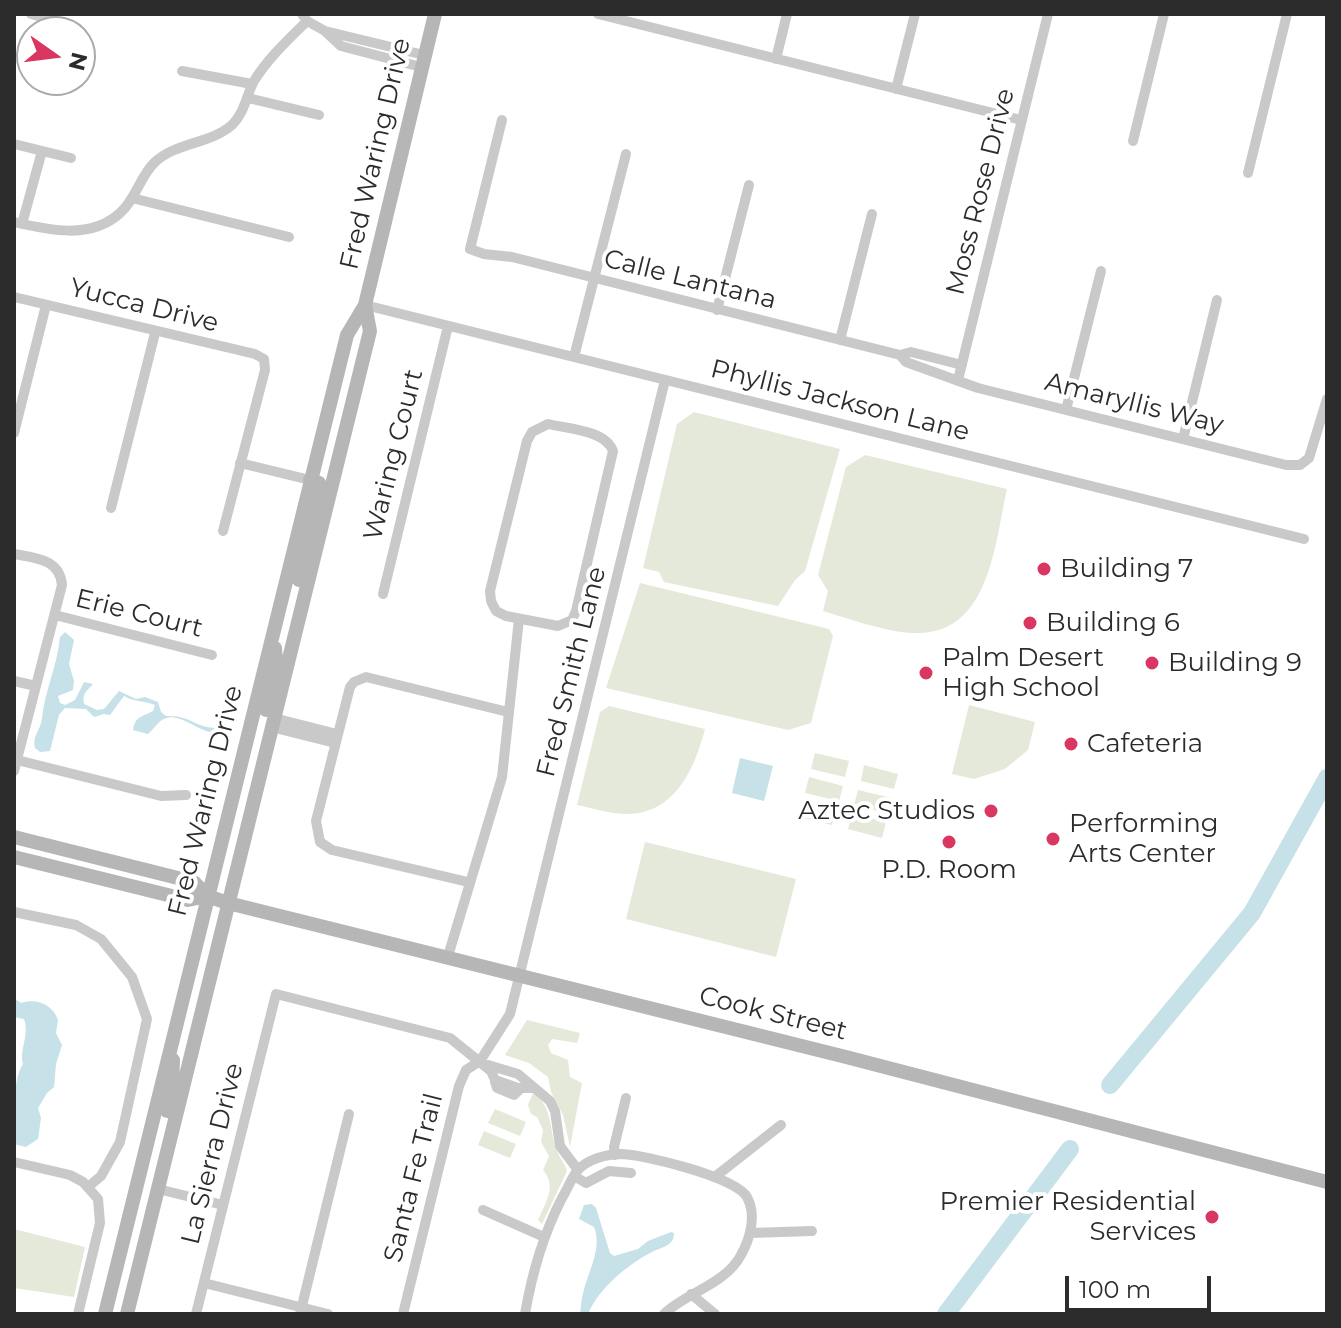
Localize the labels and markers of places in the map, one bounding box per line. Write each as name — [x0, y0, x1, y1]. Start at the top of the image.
place label: Building 7 — [1060, 553, 1193, 585]
marker: Building 7 — [1035, 560, 1053, 578]
place label: Building 6 — [1046, 607, 1180, 639]
marker: Building 6 — [1021, 614, 1039, 632]
place label: Palm Desert High School — [942, 642, 1104, 704]
place label: Building 9 — [1168, 647, 1302, 679]
marker: Building 9 — [1143, 654, 1161, 672]
marker: Palm Desert High School — [917, 664, 935, 682]
place label: Cafeteria — [1087, 728, 1203, 760]
marker: Cafeteria — [1062, 735, 1080, 753]
place label: Aztec Studios — [798, 795, 975, 827]
marker: Aztec Studios — [982, 802, 1000, 820]
place label: Performing Arts Center — [1069, 808, 1219, 870]
marker: Performing Arts Center — [1044, 830, 1062, 848]
marker: P.D. Room — [940, 833, 958, 851]
place label: P.D. Room — [881, 854, 1017, 886]
place label: Premier Residential Services — [940, 1186, 1196, 1248]
marker: Premier Residential Services — [1203, 1208, 1221, 1226]

